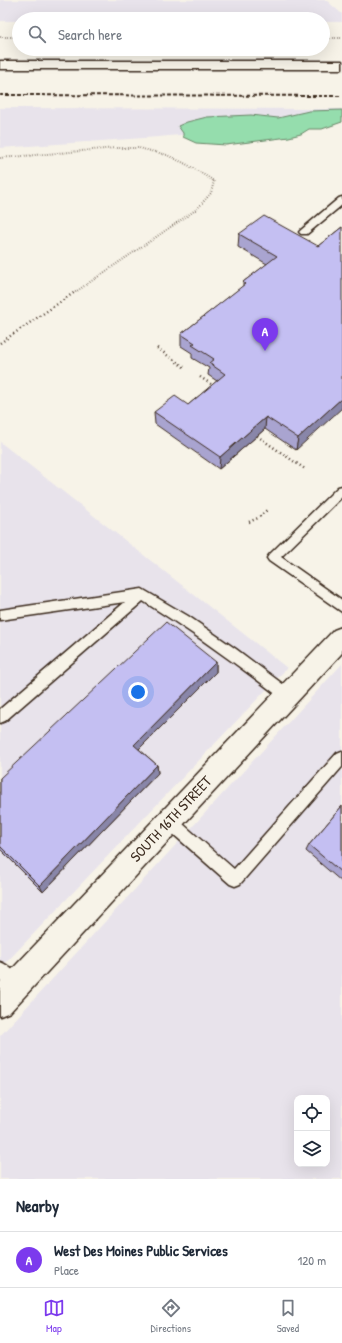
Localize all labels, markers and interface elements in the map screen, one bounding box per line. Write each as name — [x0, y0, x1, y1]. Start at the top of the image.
search box — [12, 12, 330, 56]
icon: search — [26, 23, 48, 45]
text: Search here — [58, 24, 122, 45]
pin: A — [252, 318, 278, 351]
your location — [128, 682, 148, 702]
street label: SOUTH 16TH STREET — [125, 770, 217, 866]
map controls — [294, 1095, 330, 1167]
button: locate — [294, 1095, 330, 1131]
button: layers — [294, 1131, 330, 1167]
text: Nearby — [16, 1194, 59, 1217]
text: West Des Moines Public Services — [54, 1240, 228, 1261]
text: A — [26, 1251, 32, 1269]
text: 120 m — [298, 1251, 326, 1269]
text: Place — [54, 1261, 79, 1279]
tab: Map — [43, 1297, 65, 1335]
tab: Directions — [151, 1297, 191, 1335]
tab: Saved — [277, 1297, 299, 1335]

